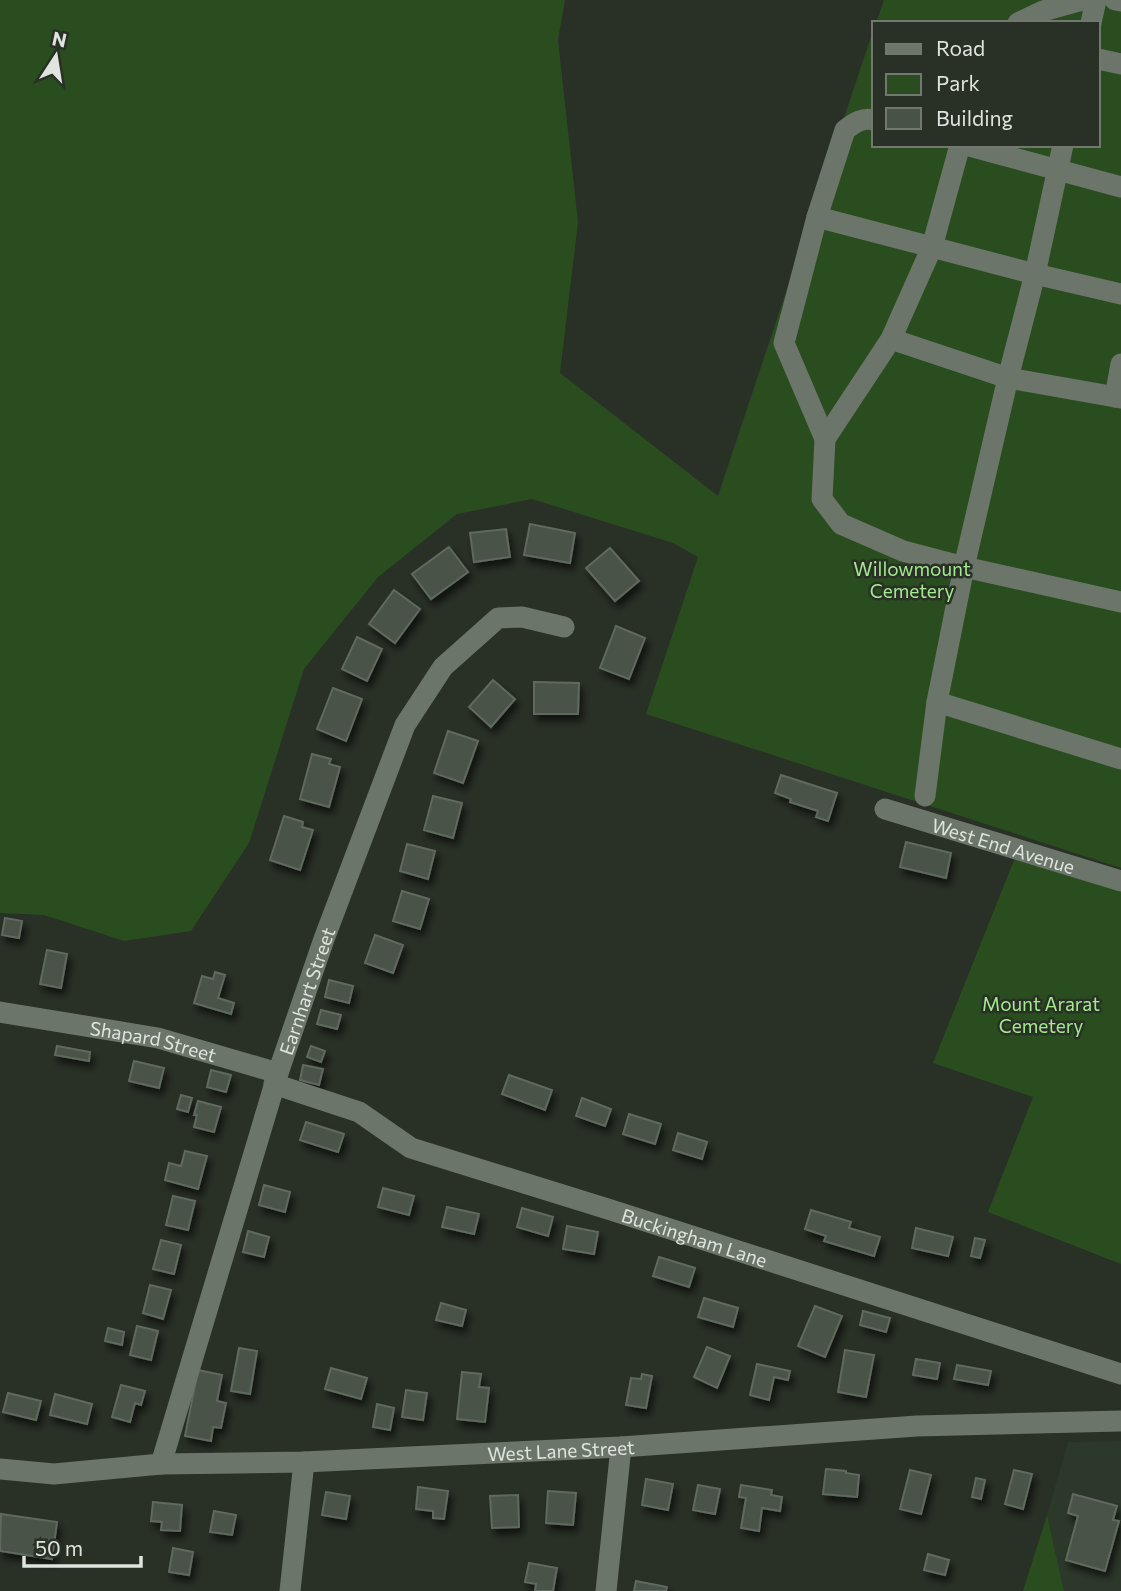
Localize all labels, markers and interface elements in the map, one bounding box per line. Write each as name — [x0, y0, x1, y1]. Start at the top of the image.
north arrow — [21, 21, 91, 91]
legend — [872, 21, 1100, 147]
text: N — [50, 26, 69, 52]
text: Road — [936, 35, 985, 60]
text: Park — [936, 70, 980, 95]
text: Building — [936, 105, 1013, 130]
park label: Willowmount Cemetery — [853, 557, 971, 602]
street label: West End Avenue — [929, 813, 1078, 878]
street label: Earnhart Street — [274, 924, 339, 1058]
park label: Mount Ararat Cemetery — [982, 992, 1100, 1037]
street label: Shapard Street — [89, 1016, 219, 1066]
street label: Buckingham Lane — [619, 1203, 770, 1271]
street label: West Lane Street — [487, 1435, 636, 1465]
scale bar — [24, 1524, 142, 1568]
text: 50 m — [35, 1535, 83, 1560]

